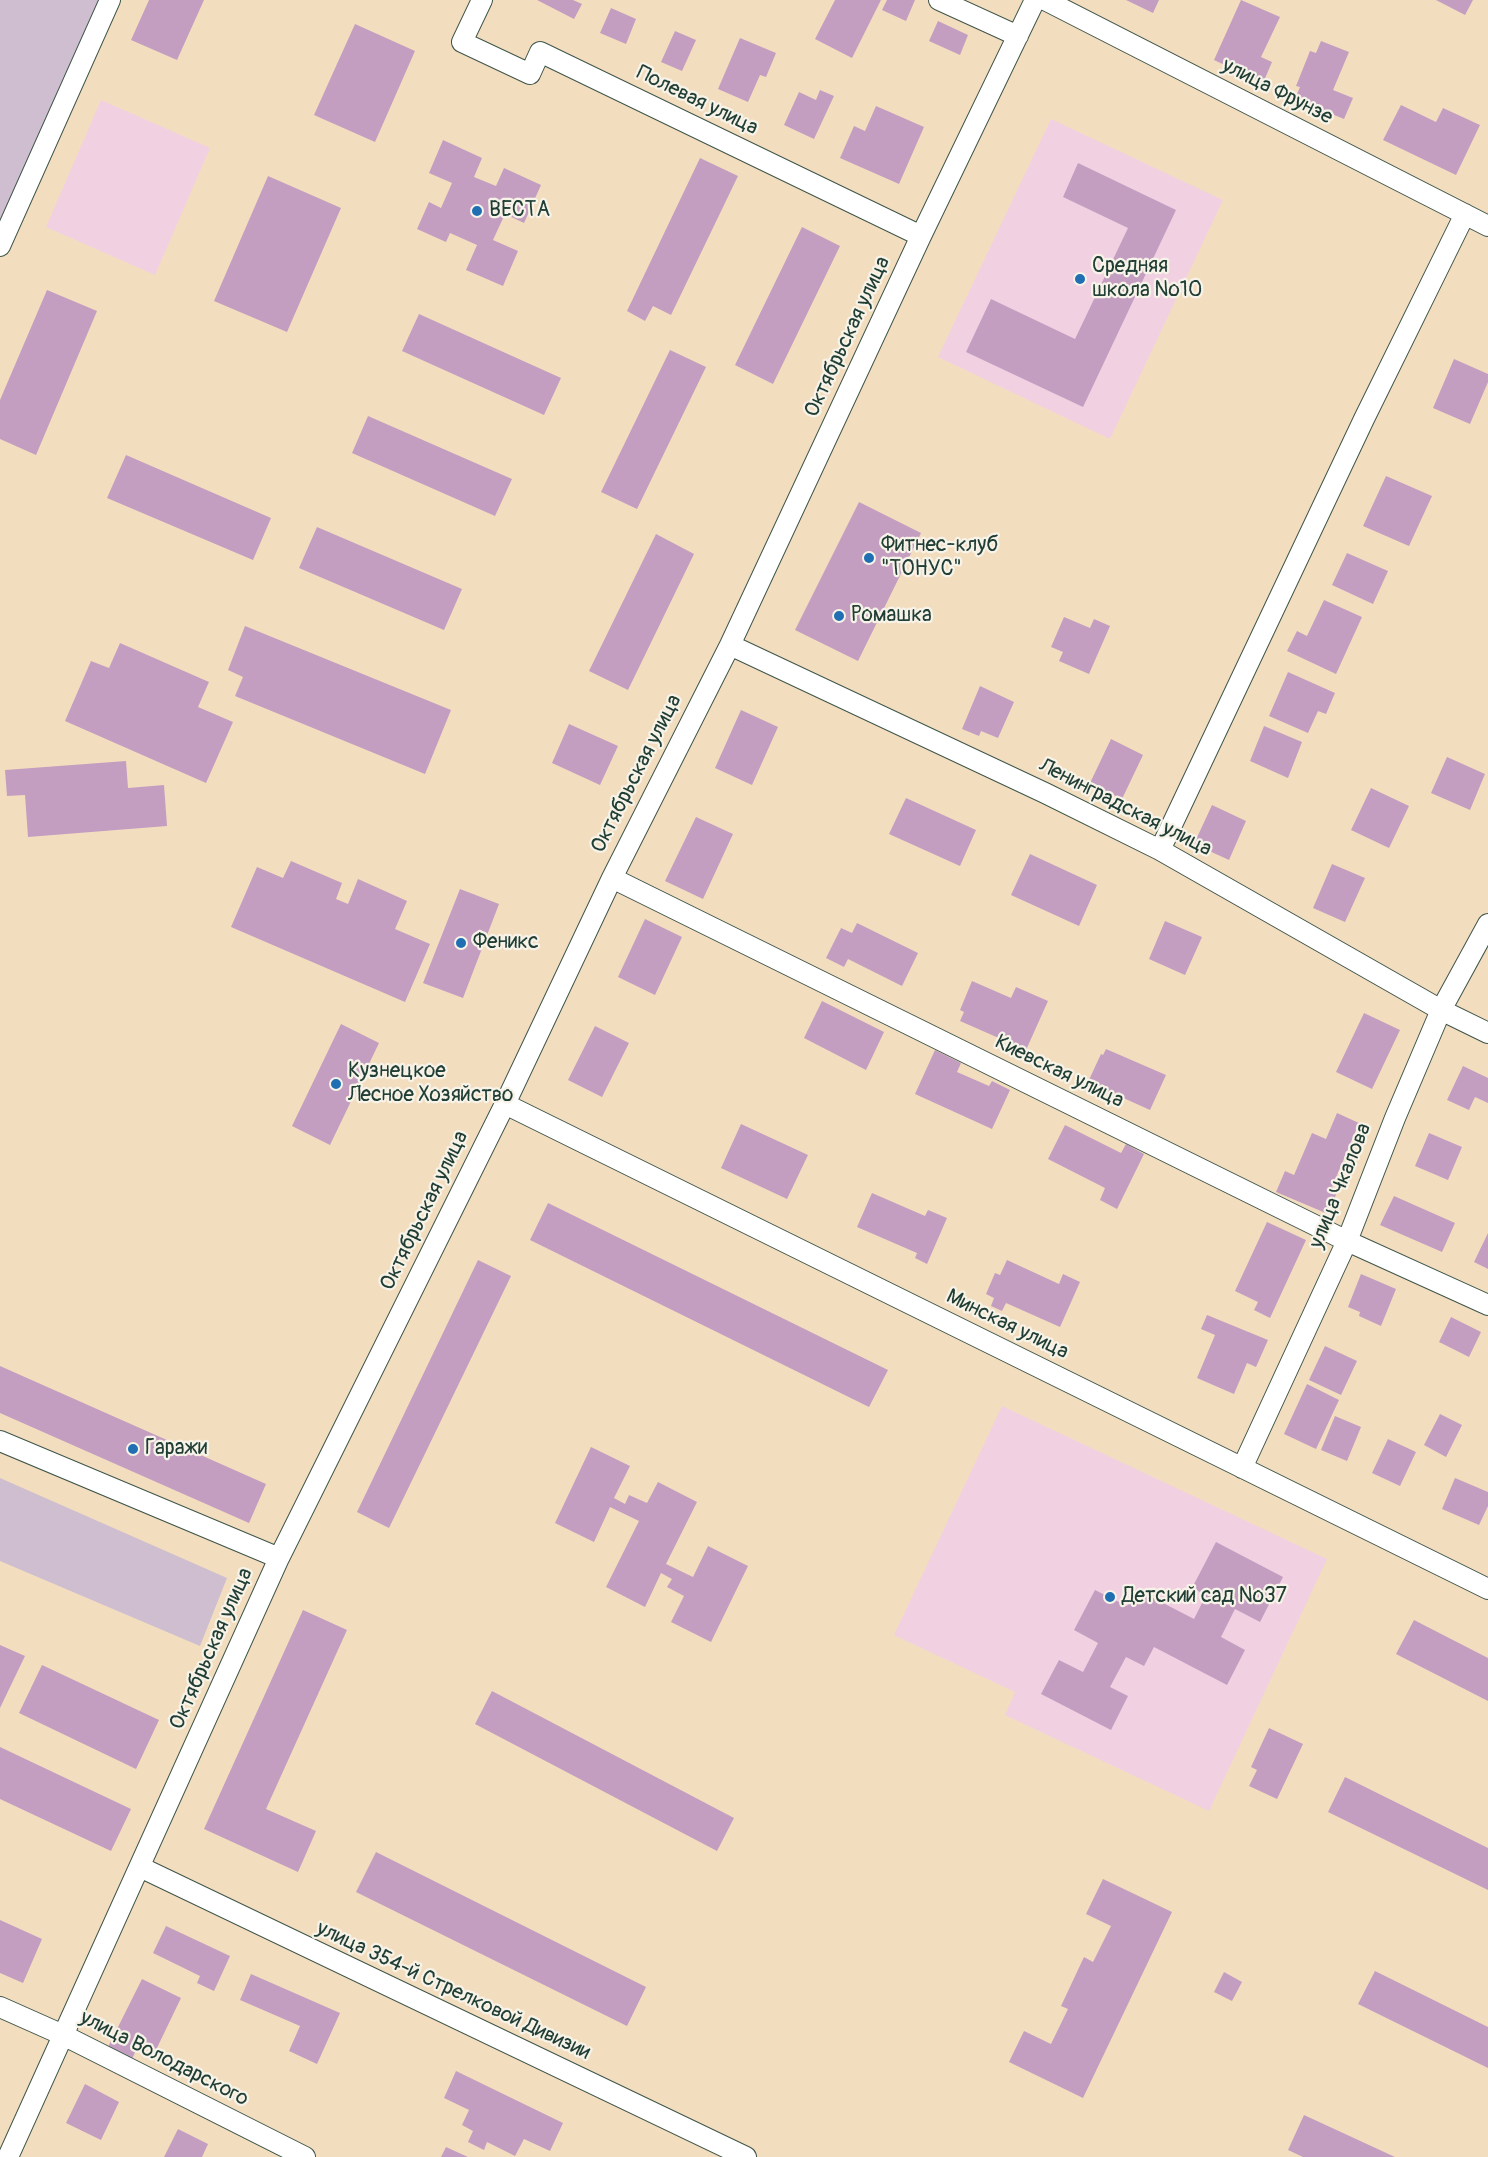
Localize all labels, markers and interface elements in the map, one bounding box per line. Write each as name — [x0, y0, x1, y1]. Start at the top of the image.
street label: улица Фрунзе — [1217, 53, 1337, 131]
street label: Полевая улица — [632, 61, 762, 141]
place label: ВЕСТА — [489, 198, 550, 224]
marker: ВЕСТА — [470, 204, 484, 218]
street label: Октябрьская улица — [800, 253, 896, 421]
place label: Средняя школа №10 — [1092, 254, 1202, 304]
marker: Средняя школа №10 — [1073, 272, 1087, 286]
place label: Фитнес-клуб "ТОНУС" — [881, 533, 998, 583]
marker: Фитнес-клуб "ТОНУС" — [862, 551, 876, 565]
place label: Ромашка — [851, 603, 932, 629]
marker: Ромашка — [832, 609, 846, 623]
street label: Октябрьская улица — [586, 691, 688, 857]
street label: Ленинградская улица — [1034, 753, 1216, 863]
place label: Феникс — [473, 930, 539, 956]
marker: Феникс — [454, 936, 468, 950]
street label: Киевская улица — [991, 1030, 1127, 1114]
place label: Кузнецкое Лесное Хозяйство — [348, 1059, 513, 1109]
marker: Кузнецкое Лесное Хозяйство — [329, 1077, 343, 1091]
street label: улица Чкалова — [1305, 1120, 1377, 1252]
street label: Октябрьская улица — [375, 1127, 475, 1295]
street label: Минская улица — [942, 1285, 1072, 1365]
place label: Гаражи — [145, 1436, 207, 1462]
marker: Гаражи — [126, 1442, 140, 1456]
street label: Октябрьская улица — [165, 1564, 259, 1734]
place label: Детский сад №37 — [1122, 1584, 1287, 1610]
marker: Детский сад №37 — [1103, 1590, 1117, 1604]
street label: улица 354-й Стрелковой Дивизии — [312, 1916, 594, 2066]
street label: улица Володарского — [75, 2006, 253, 2112]

